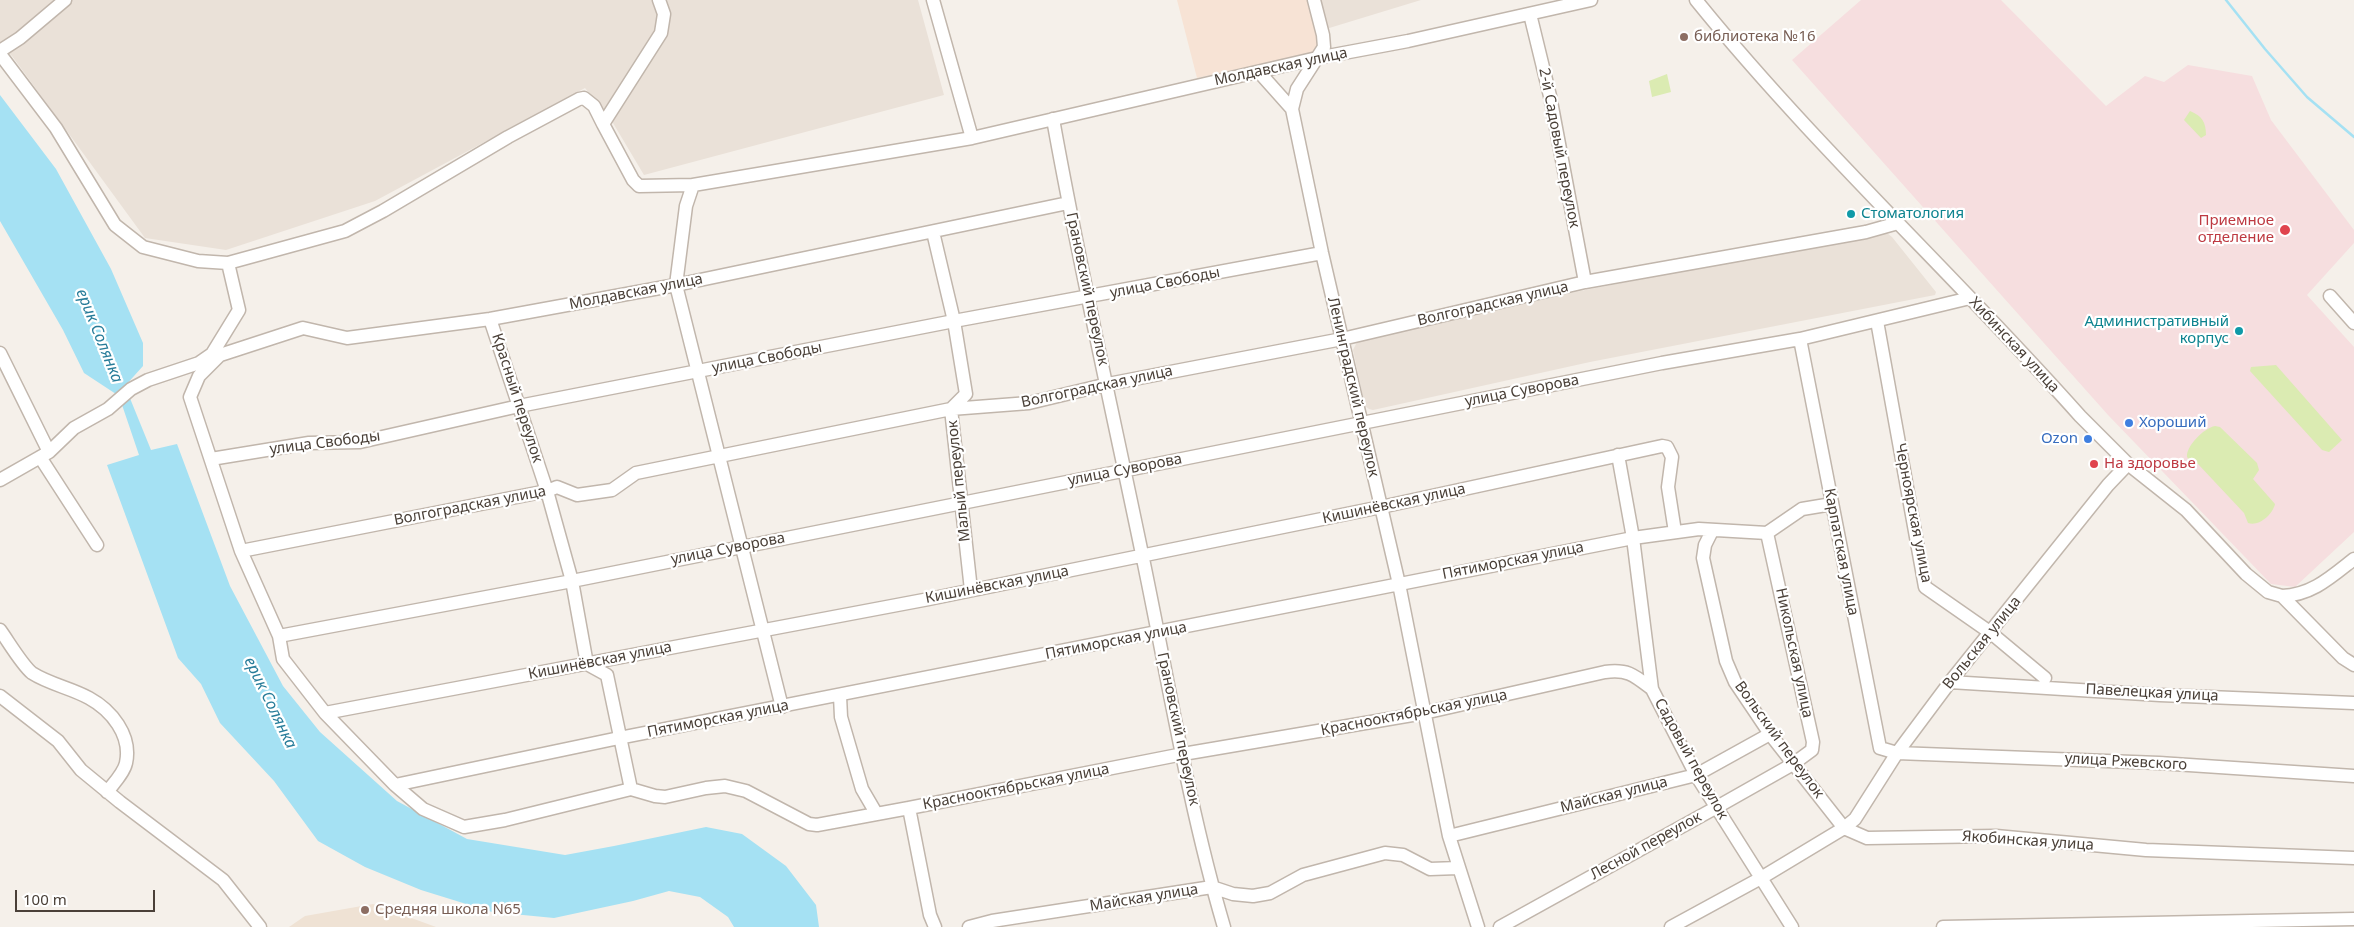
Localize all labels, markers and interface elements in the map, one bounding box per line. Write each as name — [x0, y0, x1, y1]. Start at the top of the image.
place label: библиотека №16 — [1694, 28, 1816, 46]
marker: библиотека №16 — [1678, 31, 1690, 43]
street label: Молдавская улица — [1213, 44, 1349, 90]
street label: 2-й Садовый переулок — [1535, 67, 1583, 229]
place label: Стоматология — [1861, 205, 1964, 223]
marker: Стоматология — [1845, 208, 1857, 220]
street label: Грановский переулок — [1062, 211, 1112, 367]
place label: Приемное отделение — [2198, 212, 2274, 247]
marker: Приемное отделение — [2278, 223, 2292, 237]
street label: улица Свободы — [1109, 264, 1221, 302]
street label: Молдавская улица — [568, 270, 704, 314]
street label: Волгоградская улица — [1416, 278, 1570, 330]
water label: ерик Солянка — [71, 286, 127, 386]
street label: Хибинская улица — [1965, 293, 2063, 397]
street label: Ленинградский переулок — [1323, 295, 1383, 479]
place label: Административный корпус — [2085, 313, 2229, 348]
marker: Административный корпус — [2233, 325, 2245, 337]
street label: Красный переулок — [488, 331, 546, 465]
street label: улица Свободы — [711, 339, 823, 377]
street label: Волгоградская улица — [1020, 362, 1174, 412]
street label: улица Суворова — [1463, 371, 1581, 411]
place label: Хороший — [2139, 414, 2206, 432]
marker: Хороший — [2123, 417, 2135, 429]
street label: Малый переулок — [944, 419, 974, 543]
street label: улица Свободы — [269, 427, 381, 459]
place label: Ozon — [2041, 430, 2078, 448]
marker: Ozon — [2082, 433, 2094, 445]
street label: Черноярская улица — [1891, 442, 1935, 584]
street label: улица Суворова — [1066, 450, 1184, 490]
place label: На здоровье — [2104, 455, 2196, 473]
marker: На здоровье — [2088, 458, 2100, 470]
street label: Кишинёвская улица — [1321, 480, 1467, 528]
street label: Волгоградская улица — [392, 482, 548, 530]
street label: Карпатская улица — [1820, 487, 1862, 617]
street label: улица Суворова — [669, 529, 787, 569]
street label: Пятиморская улица — [1441, 538, 1585, 584]
street label: Кишинёвская улица — [924, 562, 1070, 608]
street label: Никольская улица — [1771, 586, 1817, 720]
street label: Вольская улица — [1939, 593, 2025, 693]
street label: Пятиморская улица — [1044, 618, 1188, 664]
street label: Кишинёвская улица — [527, 638, 673, 684]
street label: Грановский переулок — [1153, 651, 1203, 807]
water label: ерик Солянка — [240, 654, 300, 752]
street label: Вольский переулок — [1730, 678, 1828, 802]
street label: Павелецкая улица — [2085, 681, 2219, 705]
street label: Краснооктябрьская улица — [1319, 686, 1509, 740]
street label: Садовый переулок — [1650, 695, 1732, 823]
street label: Пятиморская улица — [646, 696, 790, 742]
street label: улица Ржевского — [2064, 750, 2188, 774]
street label: Краснооктябрьская улица — [921, 760, 1111, 814]
street label: Майская улица — [1559, 773, 1669, 817]
street label: Лесной переулок — [1587, 808, 1705, 884]
street label: Якобинская улица — [1961, 827, 2095, 855]
scale bar — [18, 880, 158, 912]
street label: Майская улица — [1088, 881, 1200, 915]
text: 100 m — [23, 889, 67, 909]
place label: Средняя школа N65 — [375, 901, 521, 919]
marker: Средняя школа N65 — [359, 904, 371, 916]

